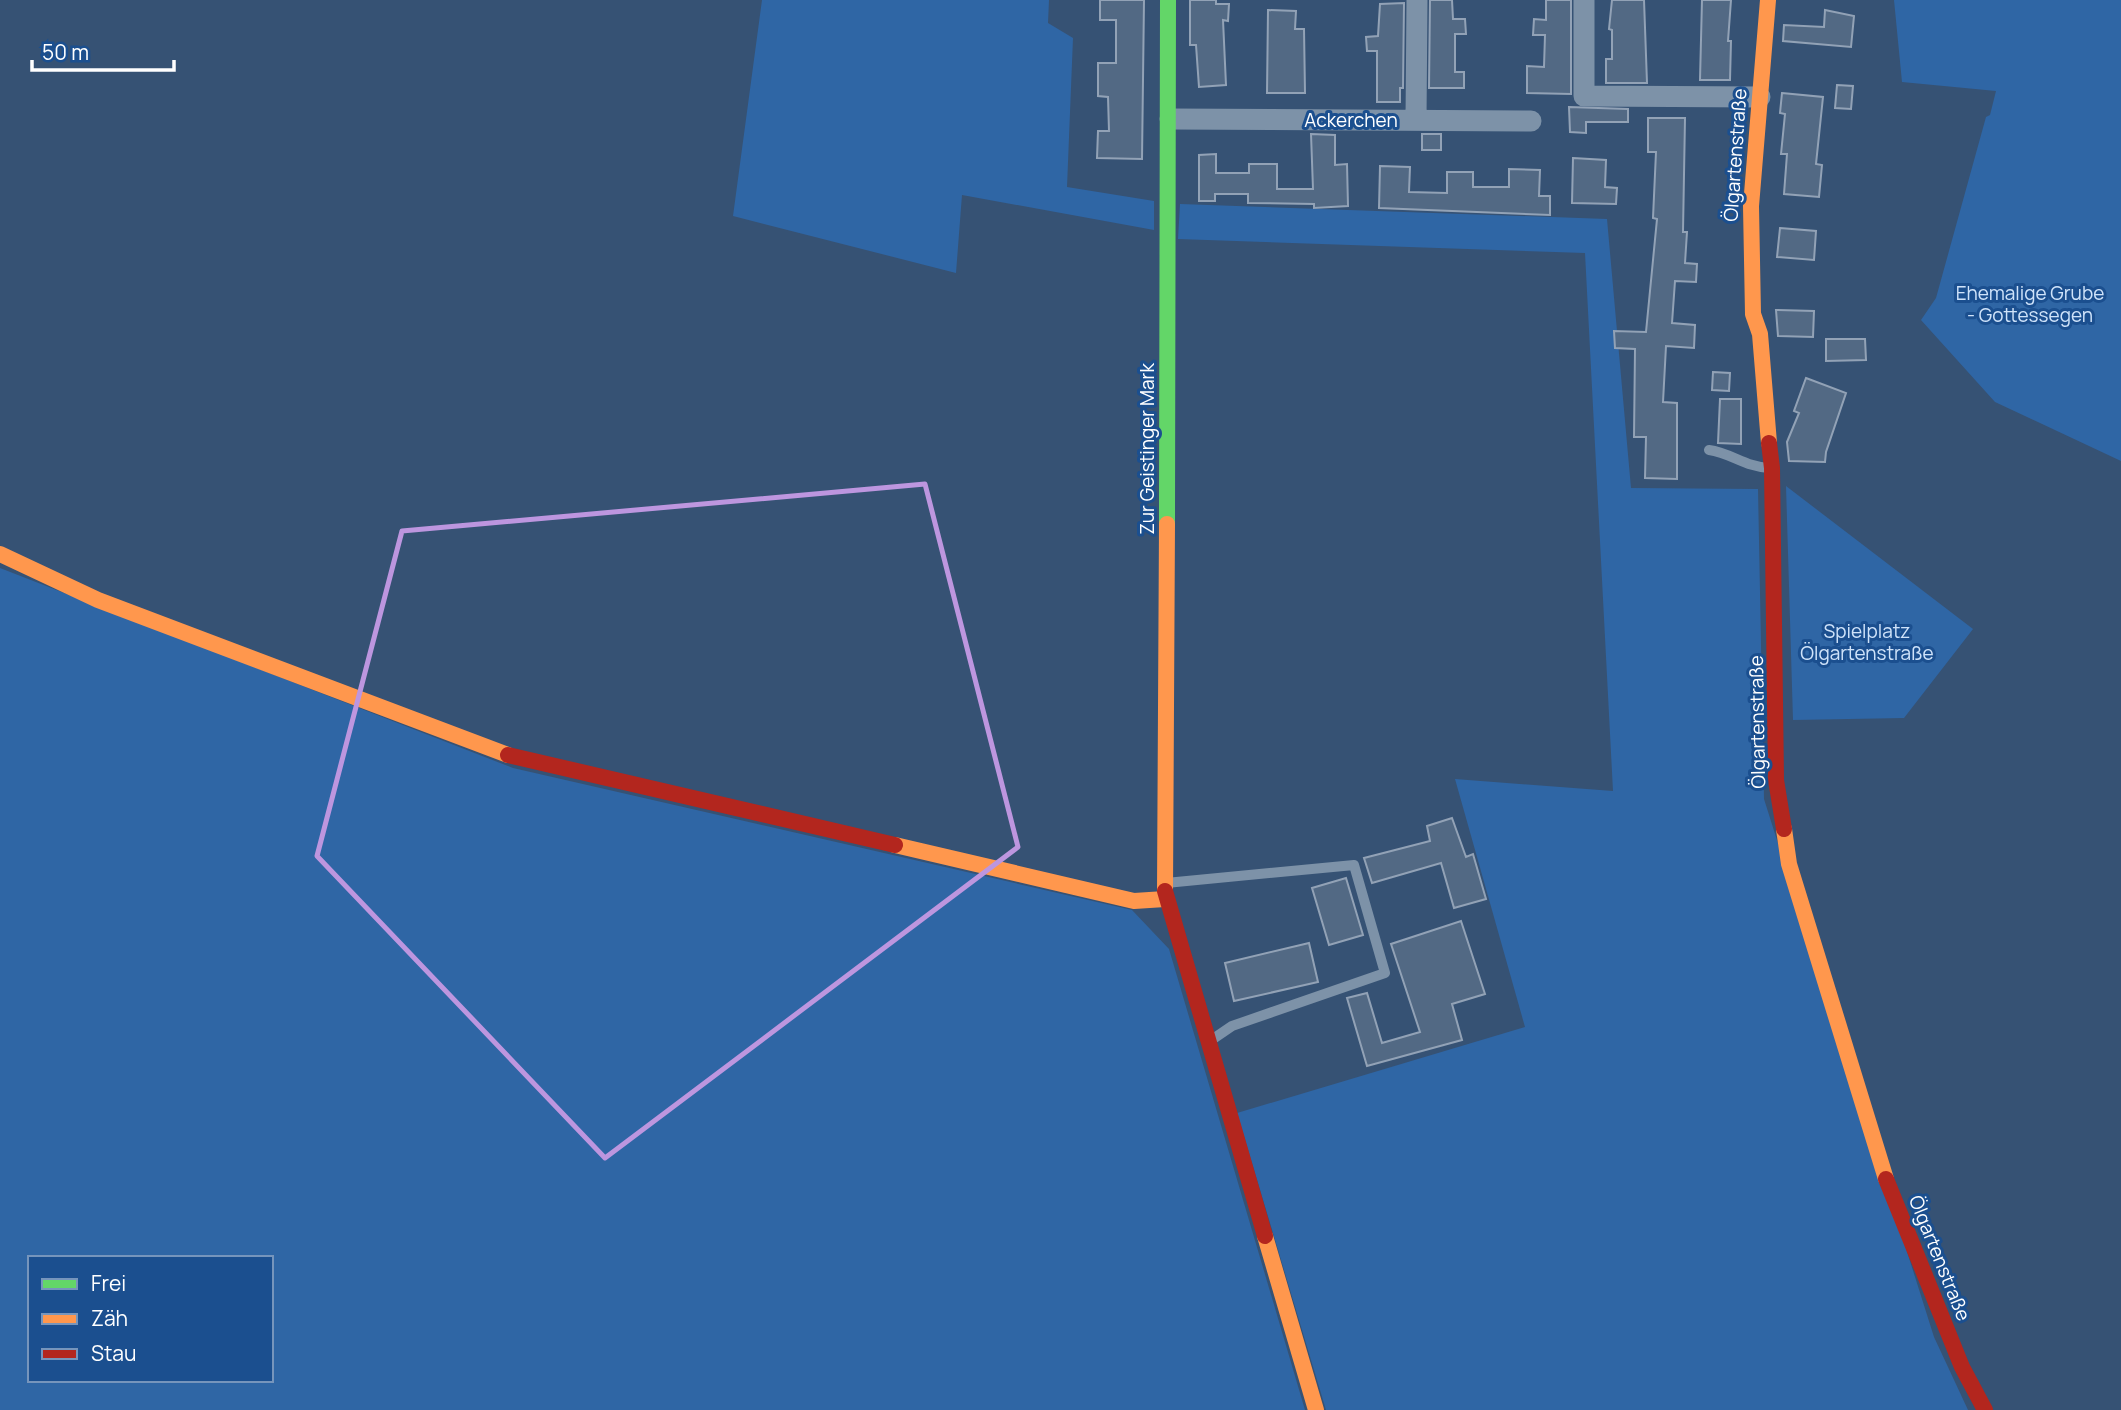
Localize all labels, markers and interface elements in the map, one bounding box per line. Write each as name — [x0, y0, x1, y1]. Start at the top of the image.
scale bar — [32, 28, 173, 72]
text: 50 m — [42, 38, 89, 66]
street label: Ölgartenstraße — [1717, 88, 1753, 222]
street label: Ackerchen — [1304, 107, 1398, 133]
park label: Ehemalige Grube - Gottessegen — [1956, 280, 2104, 328]
street label: Zur Geistinger Mark — [1134, 363, 1160, 535]
park label: Spielplatz Ölgartenstraße — [1800, 618, 1934, 666]
street label: Ölgartenstraße — [1743, 655, 1771, 789]
street label: Ölgartenstraße — [1903, 1191, 1977, 1325]
legend — [28, 1256, 273, 1382]
text: Frei — [91, 1269, 126, 1297]
text: Zäh — [91, 1304, 128, 1332]
text: Stau — [91, 1339, 137, 1367]

